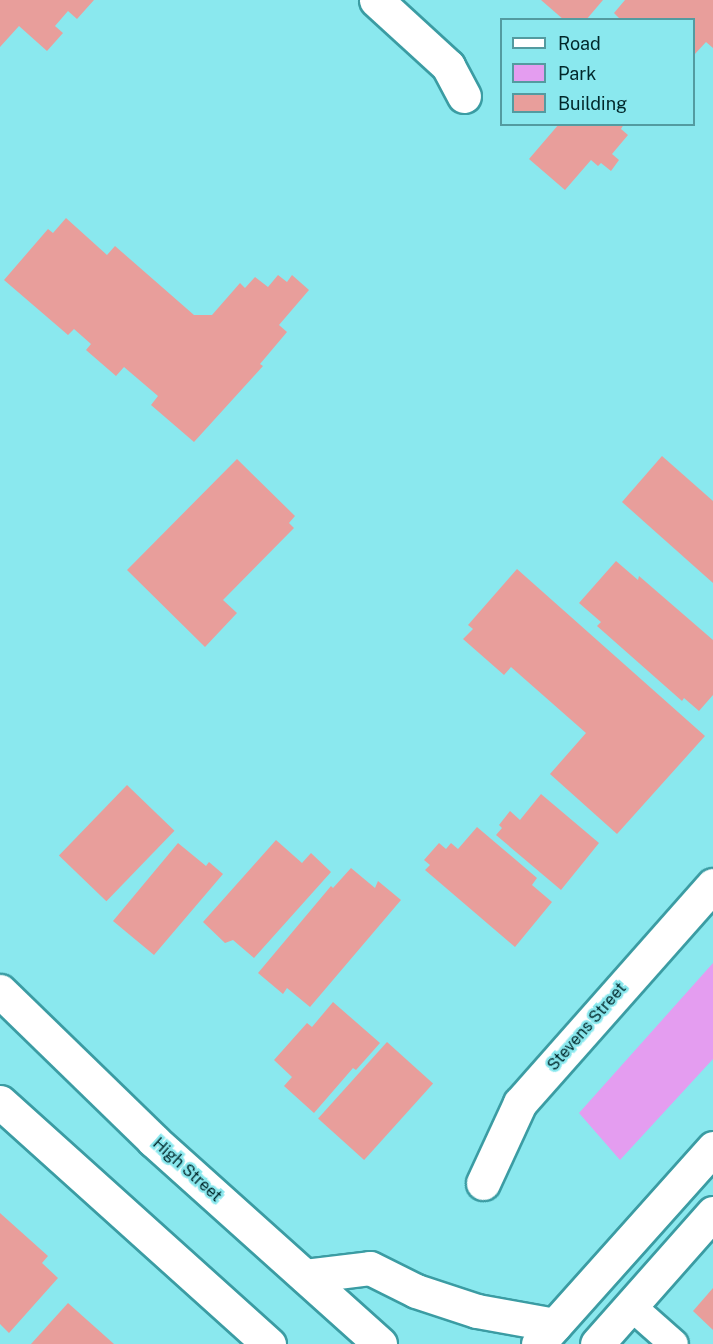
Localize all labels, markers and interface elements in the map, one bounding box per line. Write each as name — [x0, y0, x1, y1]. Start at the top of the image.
legend — [500, 18, 695, 126]
text: Road — [558, 33, 601, 54]
text: Park — [558, 63, 596, 84]
text: Building — [558, 93, 627, 114]
street label: Stevens Street — [544, 979, 630, 1075]
street label: High Street — [149, 1134, 225, 1206]

